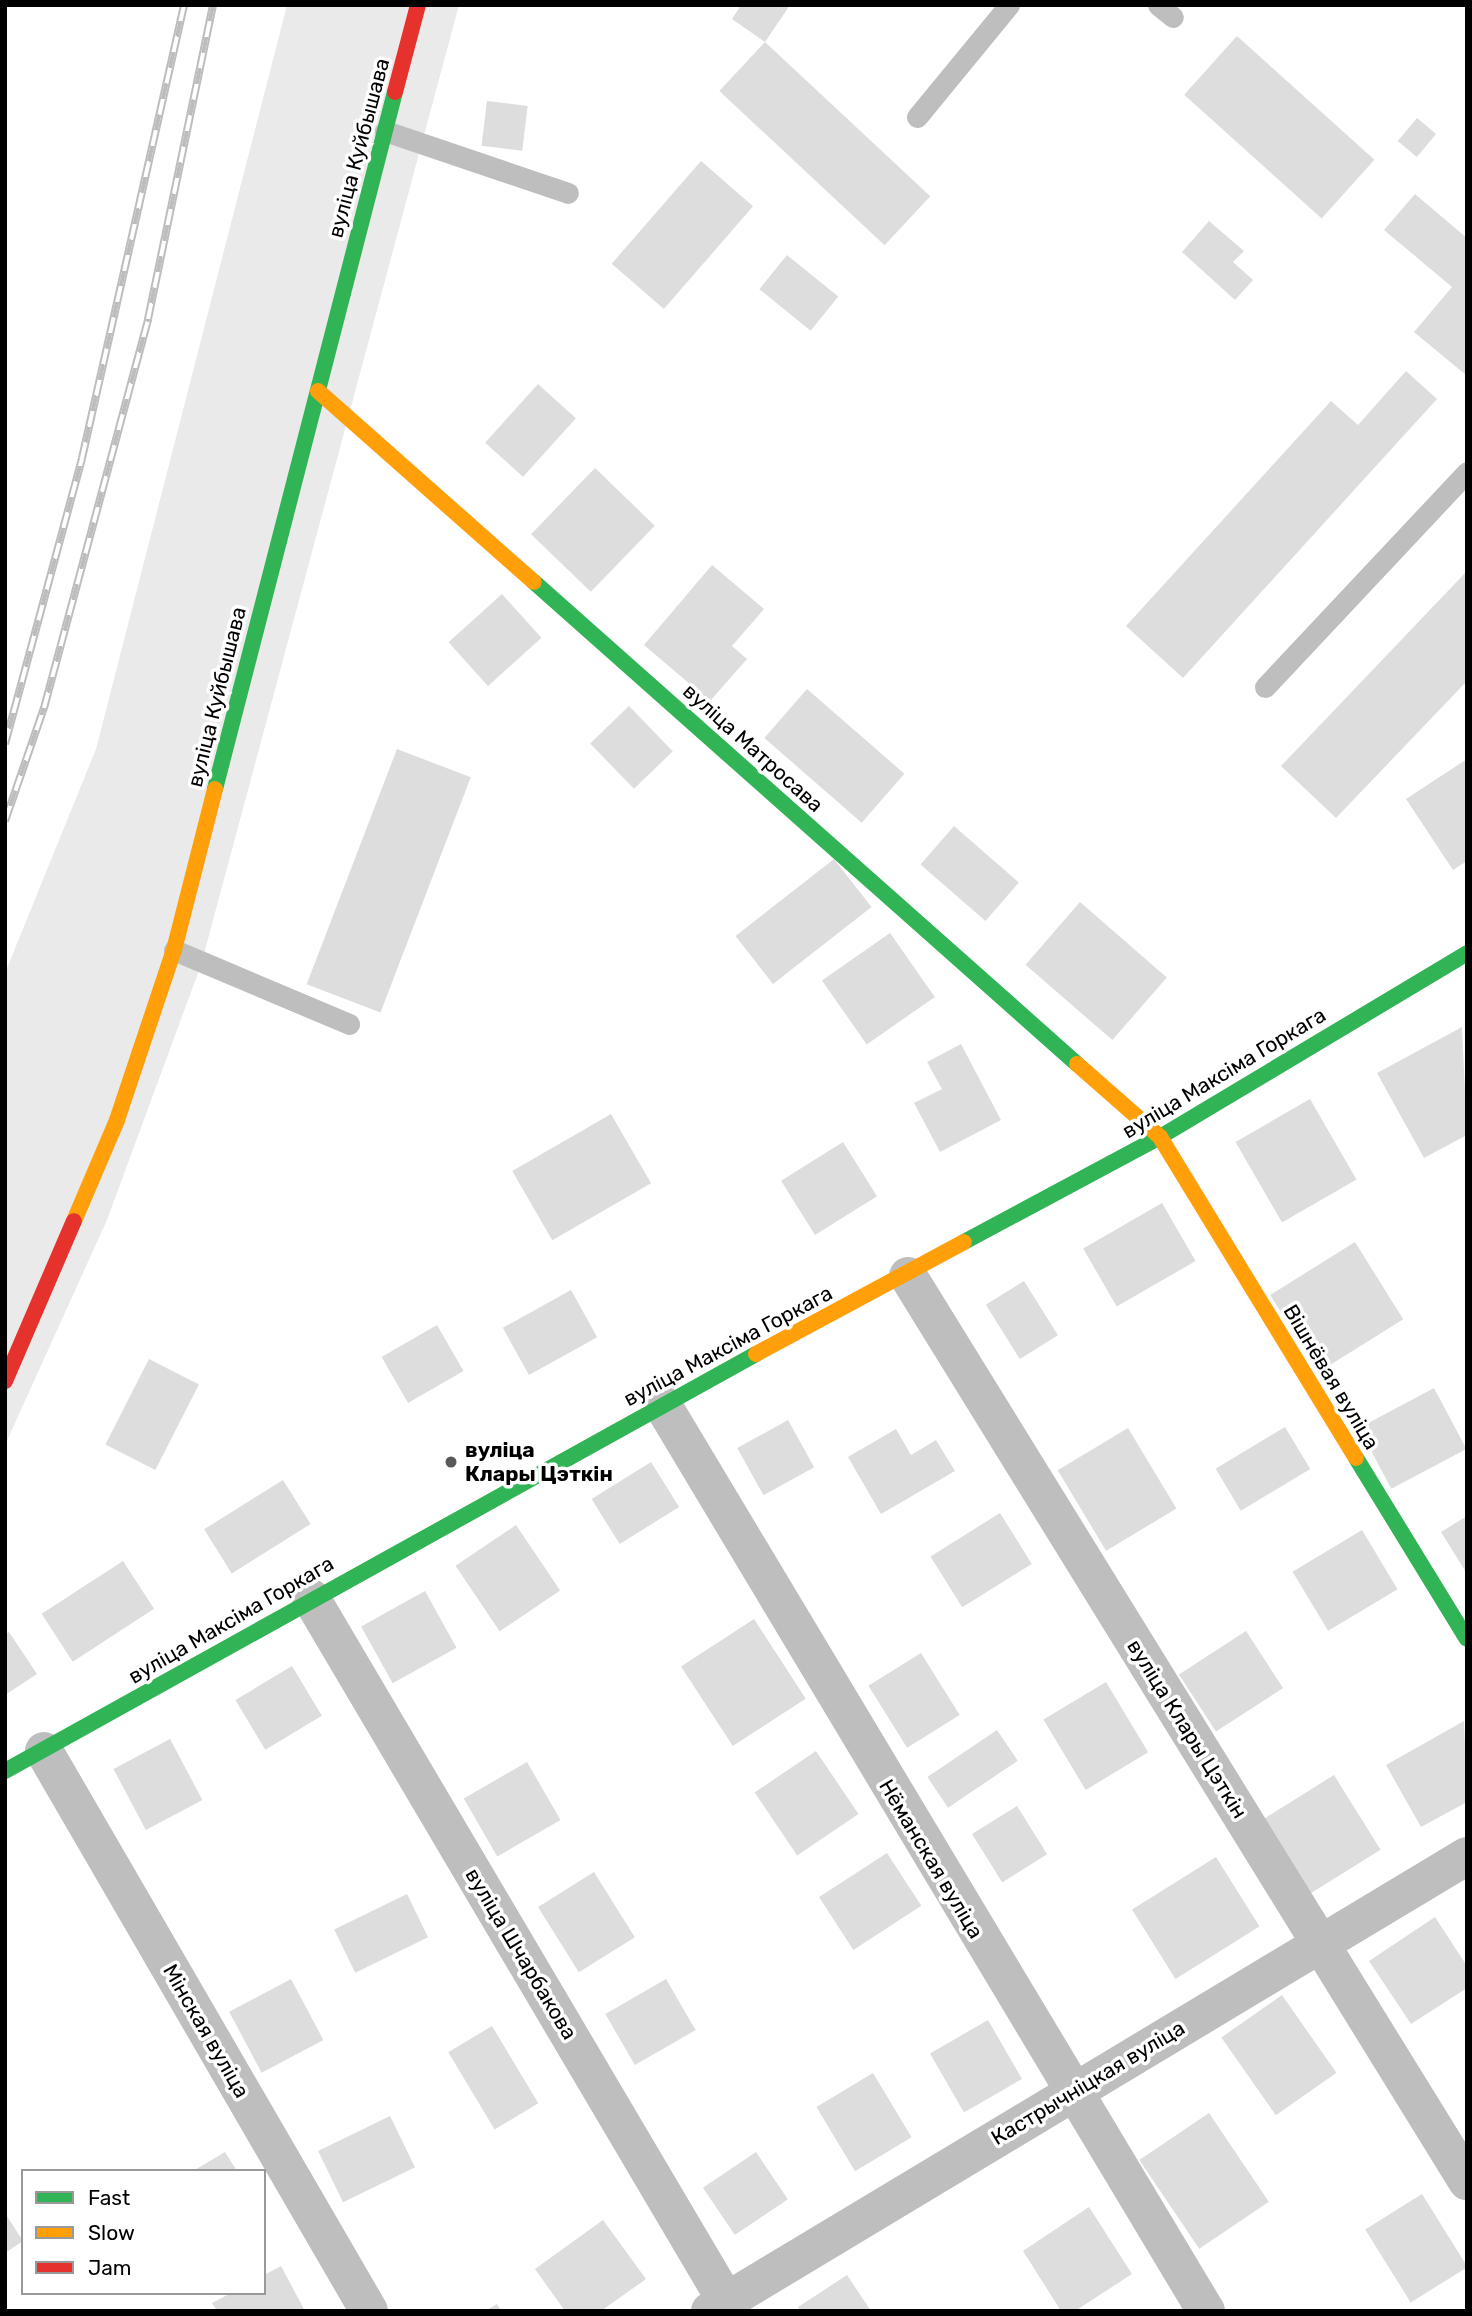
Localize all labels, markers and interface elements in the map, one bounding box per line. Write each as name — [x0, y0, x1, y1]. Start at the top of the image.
street label: вуліца Куйбышава — [323, 55, 395, 241]
street label: вуліца Куйбышава — [182, 604, 252, 790]
street label: вуліца Матросава — [678, 678, 828, 818]
street label: вуліца Максіма Горкага — [1118, 1002, 1330, 1144]
street label: вуліца Максіма Горкага — [619, 1280, 837, 1412]
street label: Вішнёвая вуліца — [1278, 1300, 1384, 1454]
place label: вуліца Клары Цэткін — [465, 1437, 613, 1487]
marker: вуліца Клары Цэткін — [443, 1454, 459, 1470]
street label: вуліца Максіма Горкага — [124, 1551, 338, 1689]
street label: вуліца Клары Цэткін — [1122, 1635, 1252, 1823]
street label: Нёманская вуліца — [874, 1775, 988, 1943]
street label: вуліца Шчарбакова — [460, 1864, 582, 2044]
street label: Мінская вуліца — [158, 1960, 254, 2102]
street label: Кастрычніцкая вуліца — [987, 2015, 1189, 2151]
legend — [21, 2169, 266, 2295]
text: Fast — [88, 2185, 130, 2210]
text: Slow — [88, 2220, 135, 2245]
text: Jam — [88, 2255, 132, 2280]

